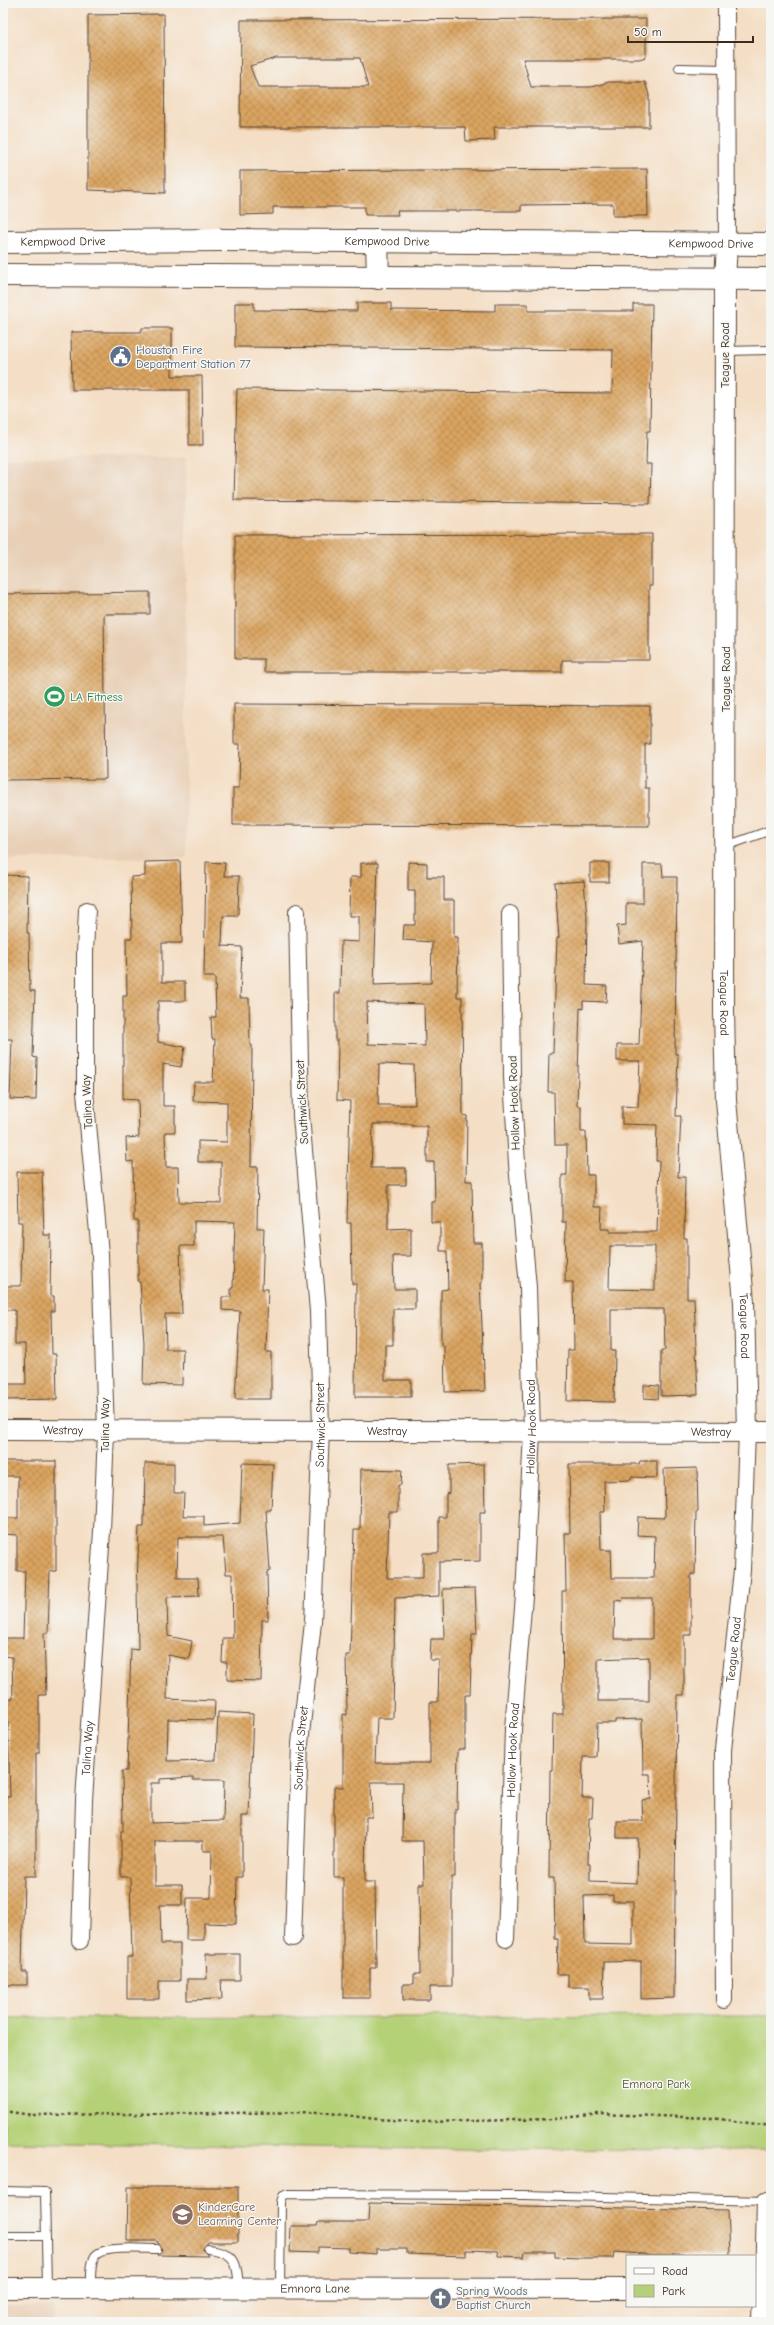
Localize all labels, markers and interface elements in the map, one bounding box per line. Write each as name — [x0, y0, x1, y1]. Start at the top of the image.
scale bar — [628, 18, 753, 44]
text: 50 m — [634, 25, 662, 39]
street label: Kempwood Drive — [20, 234, 106, 249]
street label: Kempwood Drive — [344, 234, 429, 249]
street label: Kempwood Drive — [668, 236, 753, 251]
street label: Teague Road — [718, 322, 732, 388]
place label: Houston Fire Department Station 77 — [136, 343, 251, 371]
public building icon: Houston Fire Department Station 77 — [108, 344, 134, 370]
street label: Teague Road — [719, 646, 733, 712]
sports icon: LA Fitness — [41, 684, 67, 710]
place label: LA Fitness — [70, 690, 123, 704]
street label: Teague Road — [717, 970, 732, 1036]
street label: Hollow Hook Road — [505, 1055, 523, 1151]
street label: Southwick Street — [293, 1059, 311, 1145]
street label: Talina Way — [79, 1074, 95, 1130]
street label: Teague Road — [736, 1293, 752, 1359]
street label: Hollow Hook Road — [523, 1379, 539, 1475]
street label: Southwick Street — [312, 1382, 328, 1468]
street label: Talina Way — [98, 1397, 112, 1452]
street label: Westray — [43, 1423, 84, 1437]
street label: Westray — [367, 1424, 408, 1438]
street label: Westray — [691, 1425, 732, 1439]
street label: Teague Road — [723, 1616, 744, 1683]
street label: Hollow Hook Road — [504, 1702, 522, 1798]
street label: Southwick Street — [291, 1705, 311, 1791]
street label: Talina Way — [79, 1720, 96, 1776]
park label: Emnora Park — [622, 2077, 690, 2091]
place label: KinderCare Learning Center — [198, 2200, 281, 2228]
school or university icon: KinderCare Learning Center — [170, 2201, 196, 2227]
legend — [626, 2255, 756, 2307]
text: Road — [662, 2264, 688, 2278]
street label: Emnora Lane — [280, 2281, 350, 2296]
place label: Spring Woods Baptist Church — [456, 2284, 531, 2312]
text: Park — [662, 2284, 685, 2298]
church icon: Spring Woods Baptist Church — [428, 2285, 454, 2311]

